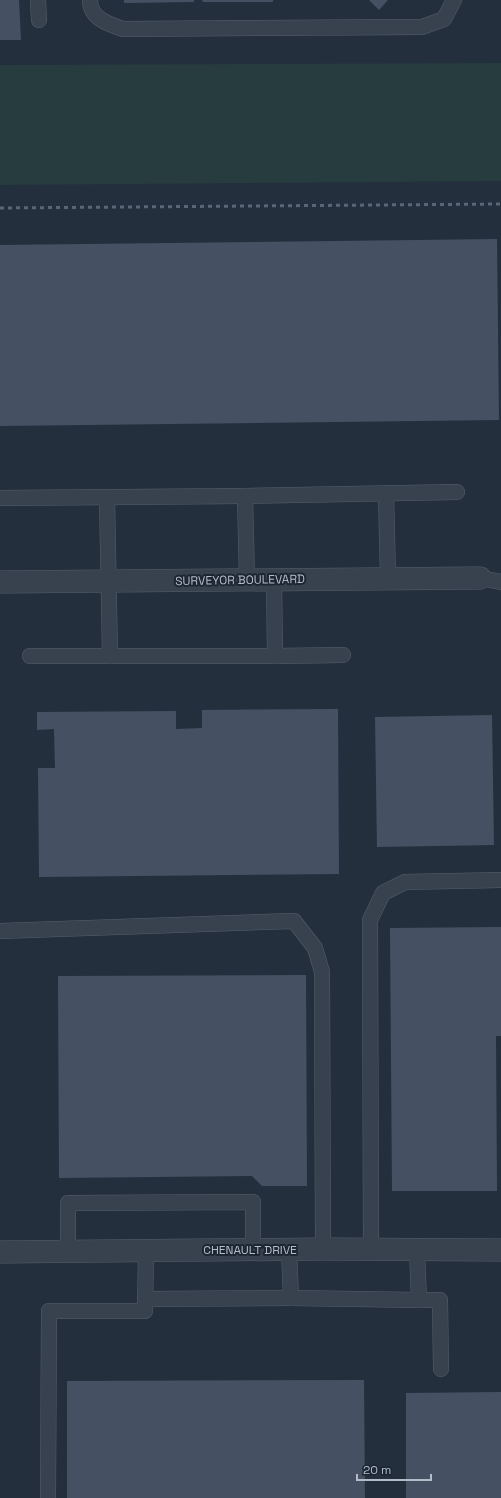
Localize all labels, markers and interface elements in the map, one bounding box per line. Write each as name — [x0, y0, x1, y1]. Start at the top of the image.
street label: SURVEYOR BOULEVARD — [175, 571, 305, 589]
street label: CHENAULT DRIVE — [203, 1242, 297, 1258]
scale bar — [357, 1456, 431, 1482]
text: 20 m — [363, 1462, 391, 1478]

